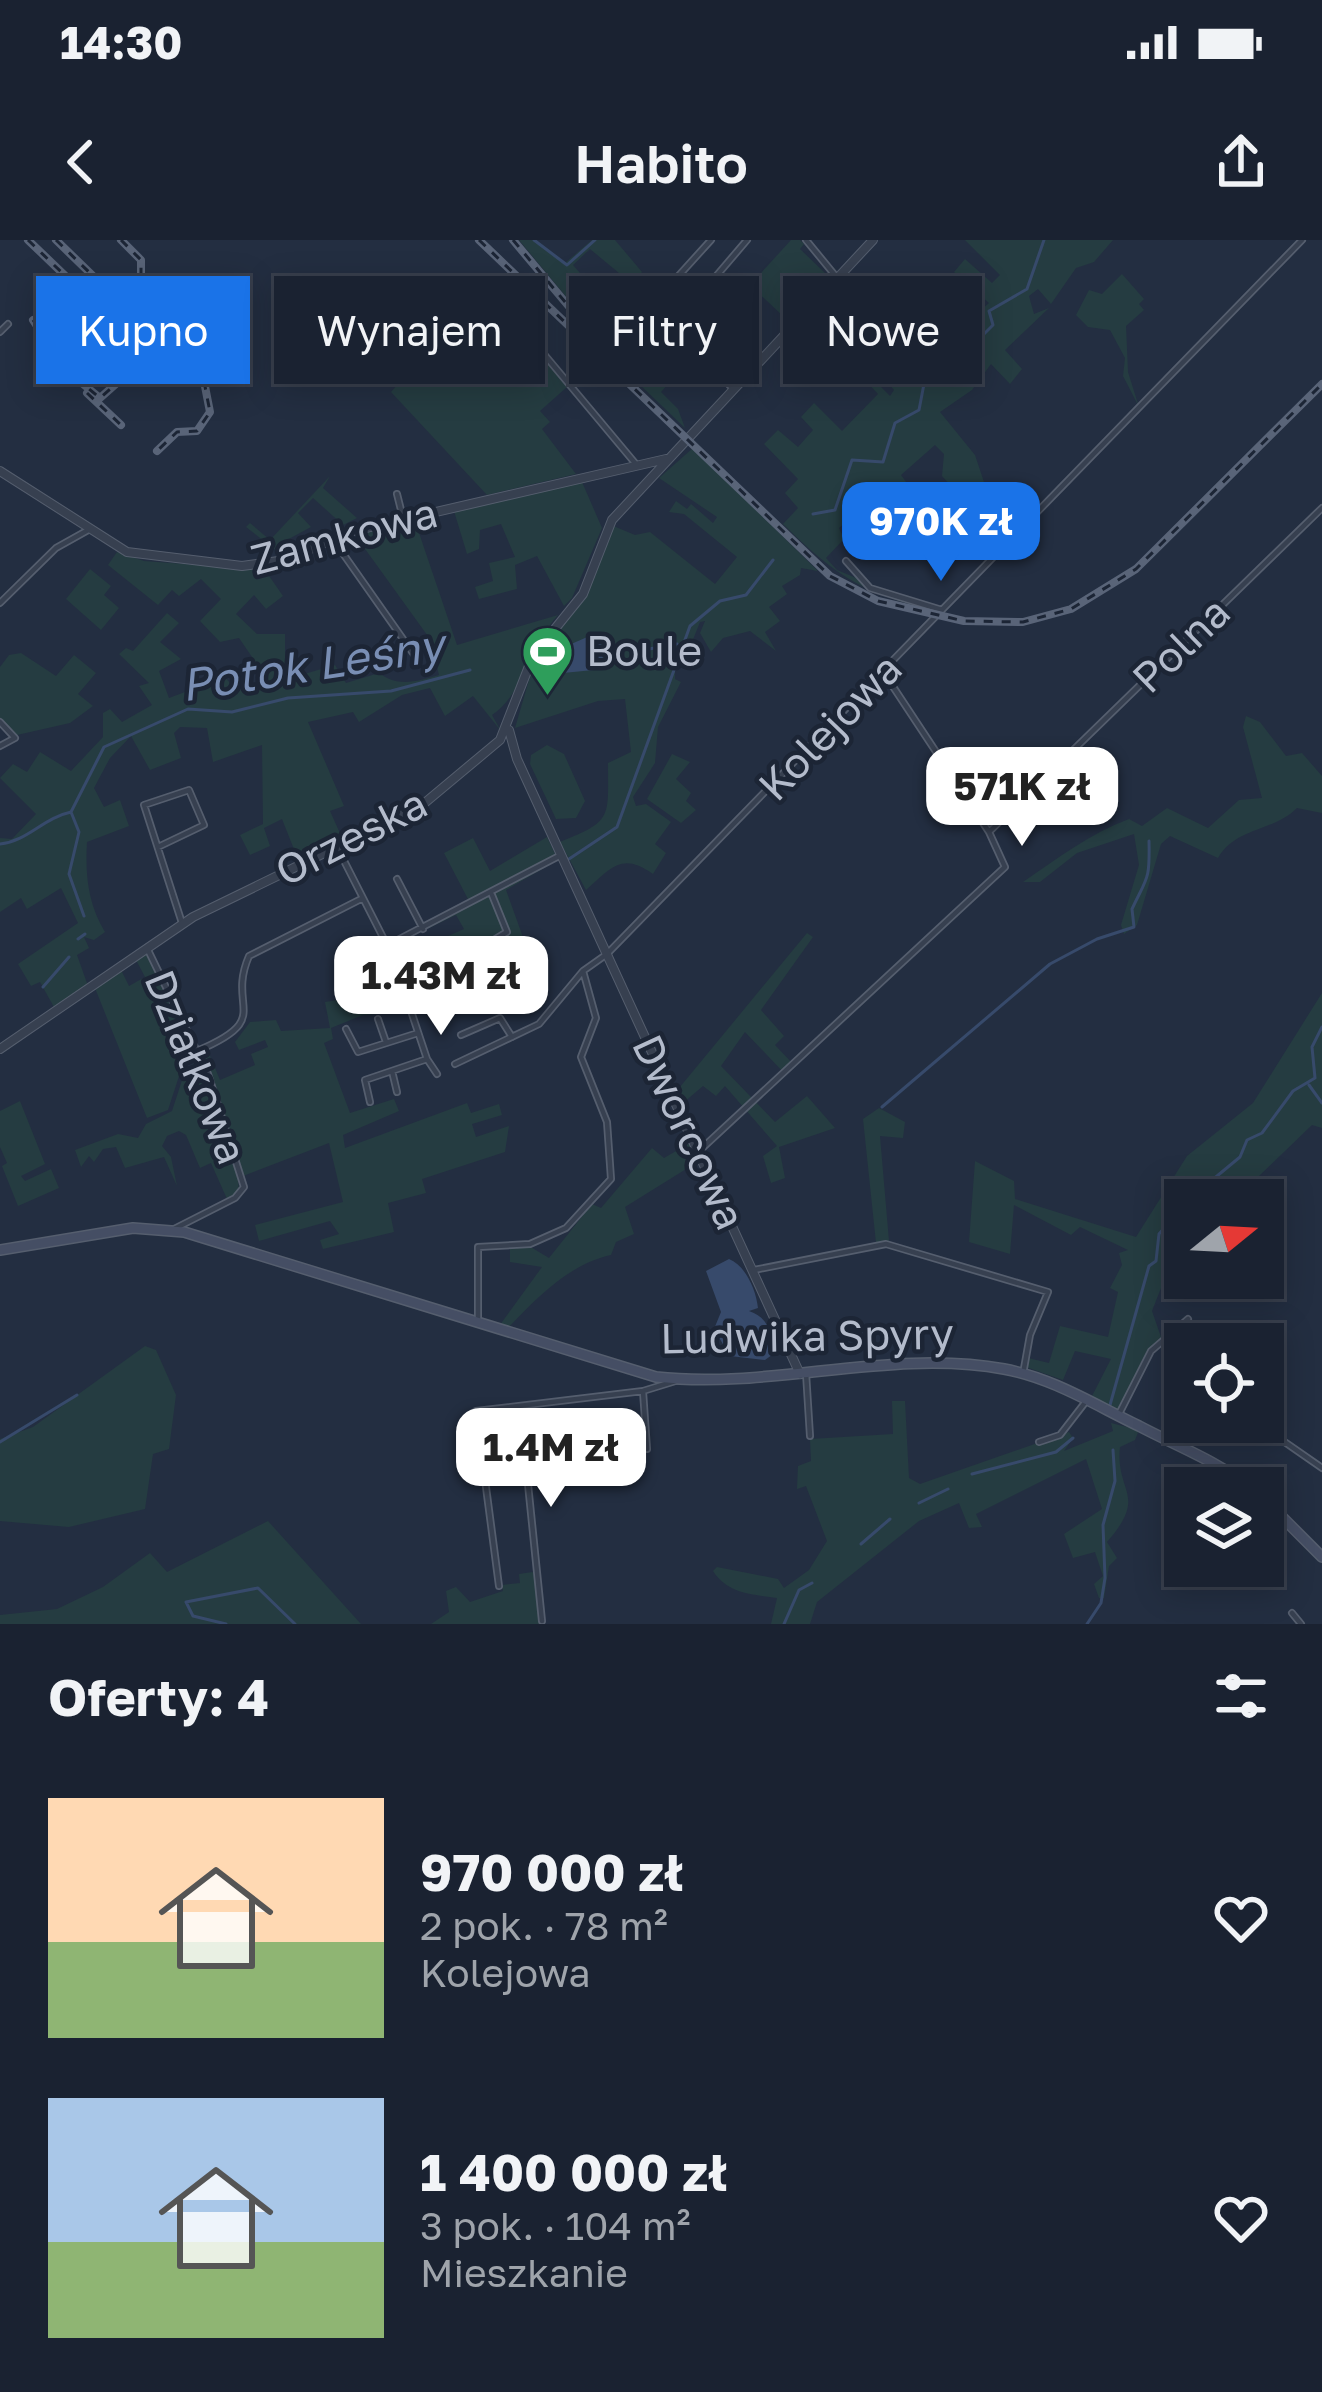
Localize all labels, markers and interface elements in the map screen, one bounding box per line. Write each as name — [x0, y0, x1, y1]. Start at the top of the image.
text: 14:30 — [60, 15, 182, 69]
icon: back — [48, 129, 114, 195]
icon: share — [1208, 129, 1274, 195]
text: Habito — [574, 130, 748, 195]
chip: Kupno — [36, 276, 250, 384]
chip: Wynajem — [274, 276, 545, 384]
chip: Filtry — [569, 276, 759, 384]
chip: Nowe — [783, 276, 982, 384]
pin: 970K zł — [830, 482, 1052, 584]
street label: Zamkowa — [245, 486, 442, 584]
text: 970K zł — [869, 497, 1013, 544]
street label: Polna — [1121, 586, 1239, 702]
water label: Potok Leśny — [177, 616, 453, 711]
sports icon: Boule — [519, 623, 575, 697]
place label: Boule — [586, 625, 702, 675]
street label: Kolejowa — [748, 643, 911, 810]
pin: 571K zł — [911, 747, 1133, 849]
text: 571K zł — [953, 762, 1091, 809]
street label: Orzeska — [267, 777, 434, 895]
pin: 1.43M zł — [317, 936, 565, 1038]
text: 1.43M zł — [361, 951, 521, 998]
street label: Działkowa — [135, 963, 258, 1171]
street label: Dworcowa — [623, 1026, 757, 1237]
north arrow — [1164, 1179, 1284, 1299]
map controls — [1164, 1179, 1284, 1587]
street label: Ludwika Spyry — [660, 1307, 954, 1363]
button: locate — [1164, 1323, 1284, 1443]
pin: 1.4M zł — [440, 1408, 662, 1510]
text: 1.4M zł — [483, 1423, 619, 1470]
button: layers — [1164, 1467, 1284, 1587]
icon: filters — [1208, 1663, 1274, 1729]
text: Oferty: 4 — [48, 1666, 269, 1727]
text: 970 000 zł — [420, 1841, 683, 1902]
icon: home — [144, 1846, 288, 1990]
icon: heart — [1208, 1885, 1274, 1951]
text: 2 pok. · 78 m² — [420, 1902, 668, 1949]
text: Kolejowa — [420, 1949, 591, 1996]
text: 1 400 000 zł — [420, 2141, 727, 2202]
icon: home — [144, 2146, 288, 2290]
icon: heart — [1208, 2185, 1274, 2251]
text: 3 pok. · 104 m² — [420, 2202, 690, 2249]
text: Mieszkanie — [420, 2249, 628, 2296]

